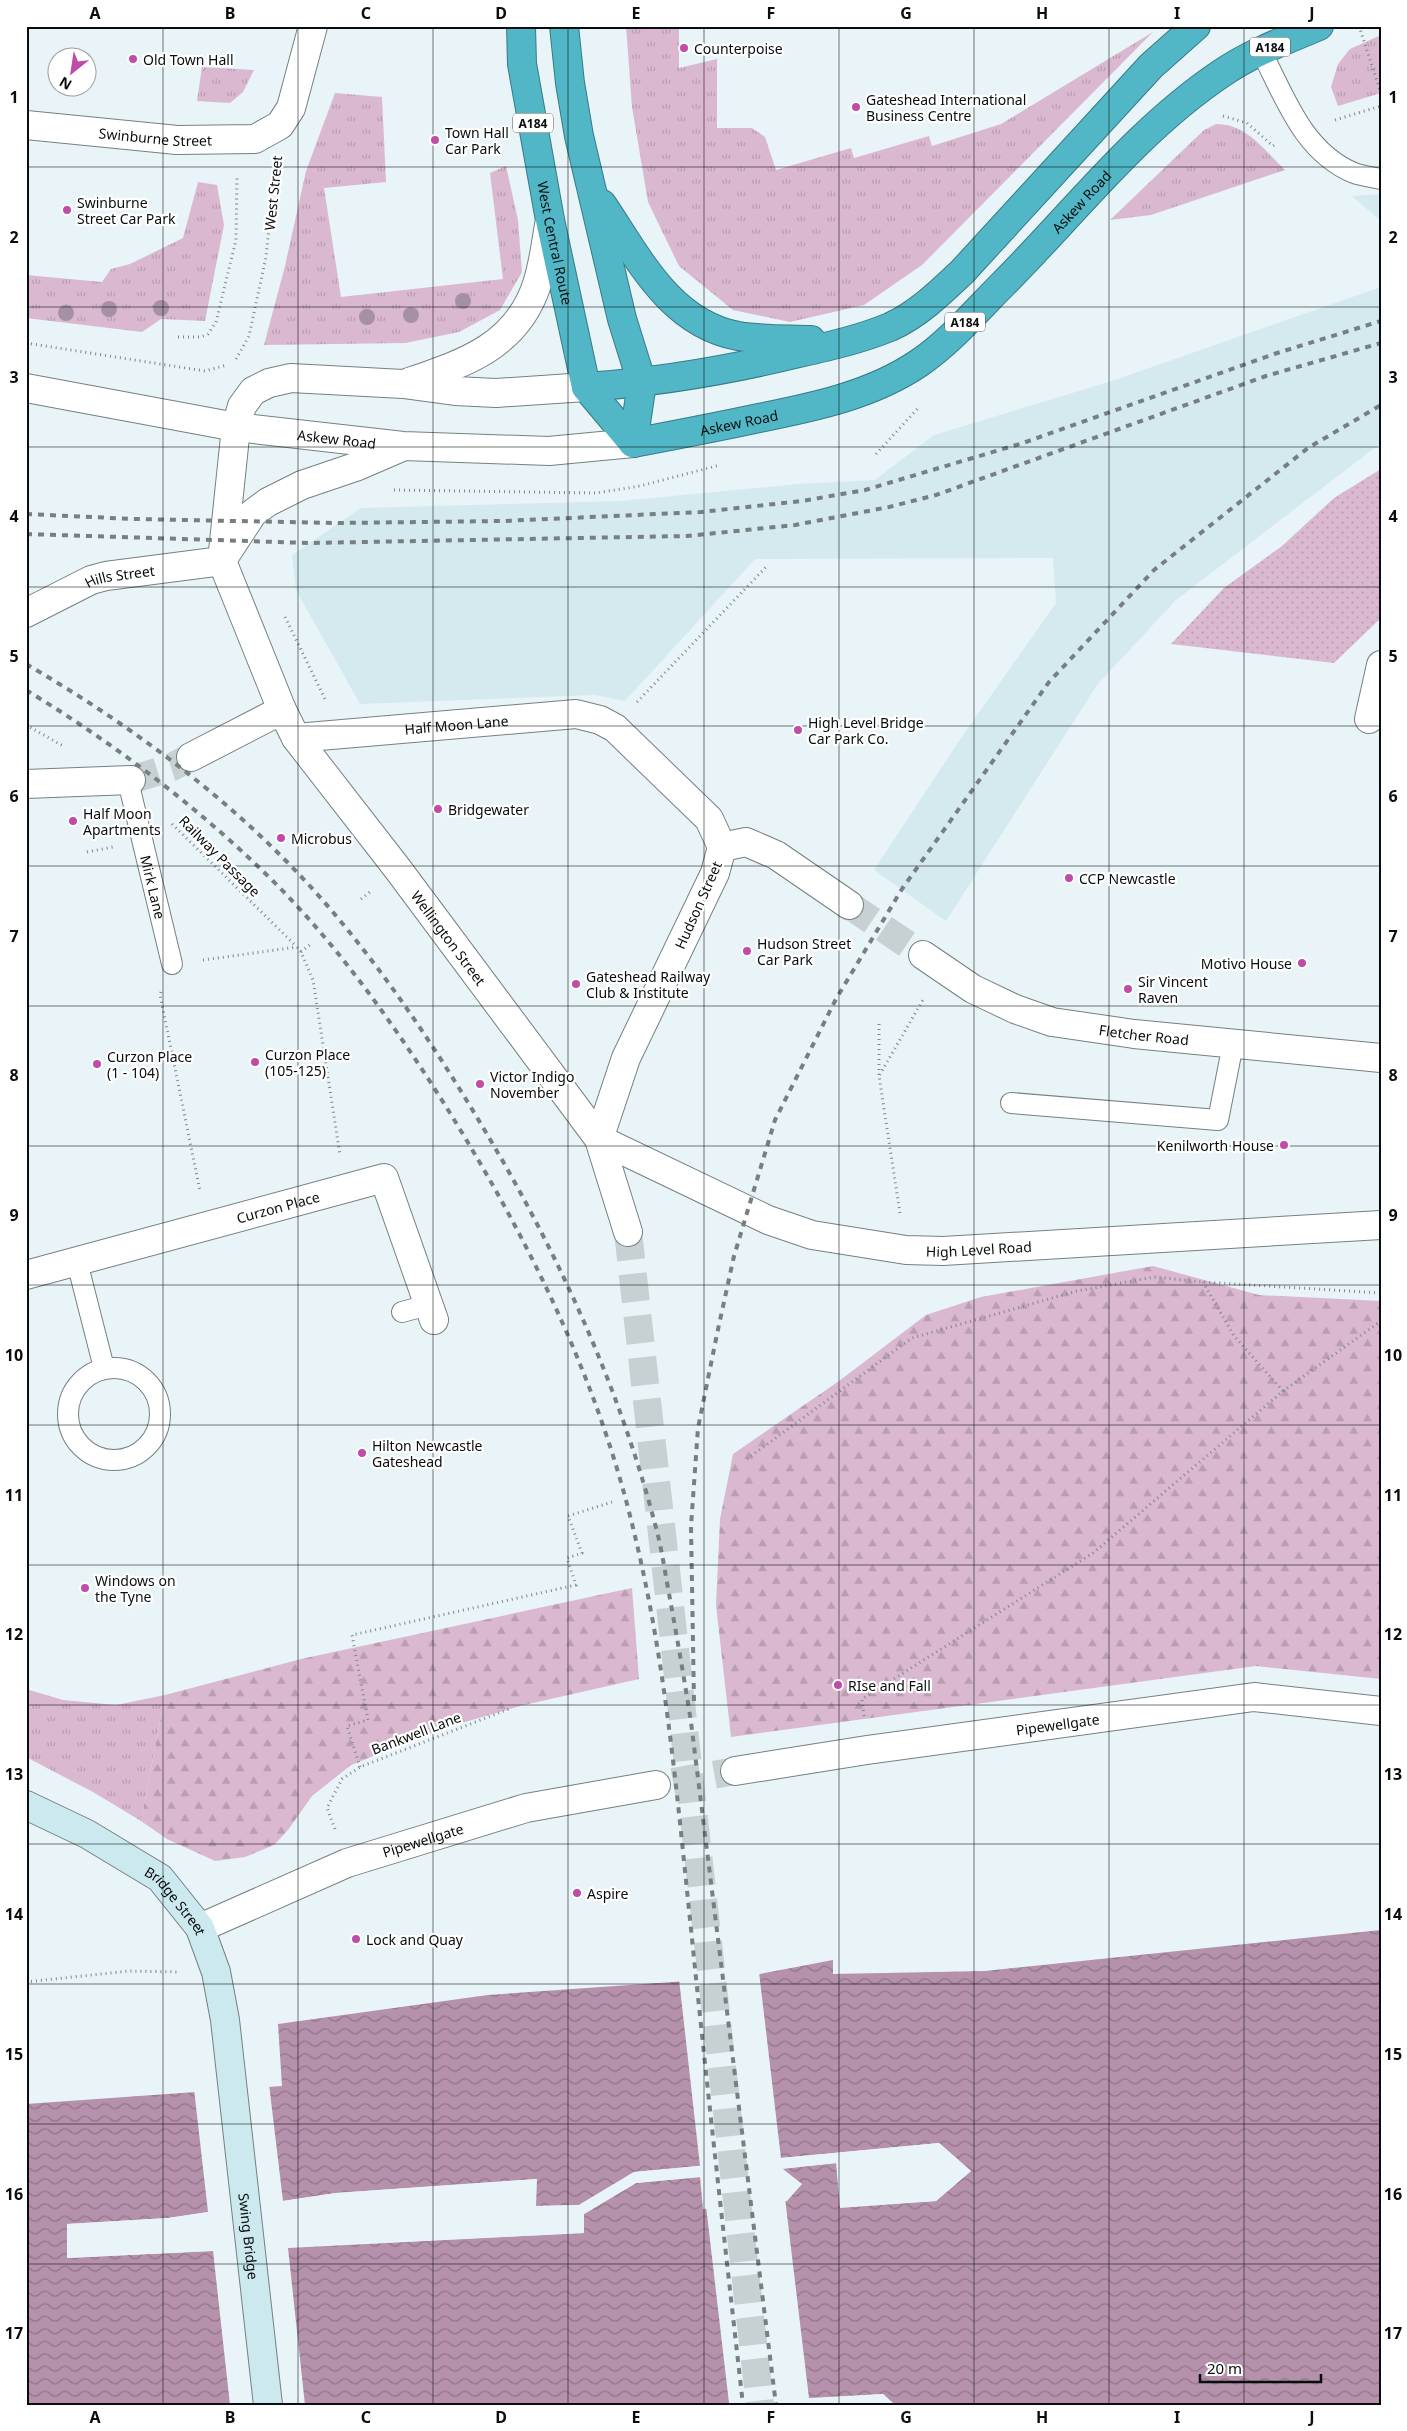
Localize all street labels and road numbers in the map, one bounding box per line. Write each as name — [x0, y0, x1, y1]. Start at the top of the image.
road number: A184 — [1250, 38, 1290, 56]
road number: A184 — [513, 114, 553, 132]
street label: Swinburne Street — [98, 123, 212, 150]
street label: West Street — [260, 155, 286, 231]
street label: Askew Road — [1047, 166, 1115, 237]
street label: West Central Route — [534, 179, 578, 307]
road number: A184 — [945, 313, 985, 332]
street label: Askew Road — [698, 405, 780, 439]
street label: Askew Road — [296, 425, 377, 452]
street label: Hills Street — [81, 560, 156, 591]
street label: Half Moon Lane — [404, 710, 509, 738]
street label: Railway Passage — [175, 811, 265, 901]
street label: Mirk Lane — [137, 853, 170, 921]
street label: Hudson Street — [670, 858, 726, 952]
street label: Wellington Street — [407, 886, 491, 989]
street label: Fletcher Road — [1098, 1019, 1190, 1049]
street label: Curzon Place — [234, 1186, 322, 1227]
street label: High Level Road — [926, 1236, 1032, 1261]
street label: Bankwell Lane — [368, 1707, 464, 1759]
street label: Pipewellgate — [1015, 1709, 1101, 1739]
street label: Pipewellgate — [380, 1818, 466, 1861]
street label: Bridge Street — [141, 1862, 211, 1937]
street label: Swing Bridge — [235, 2192, 263, 2281]

